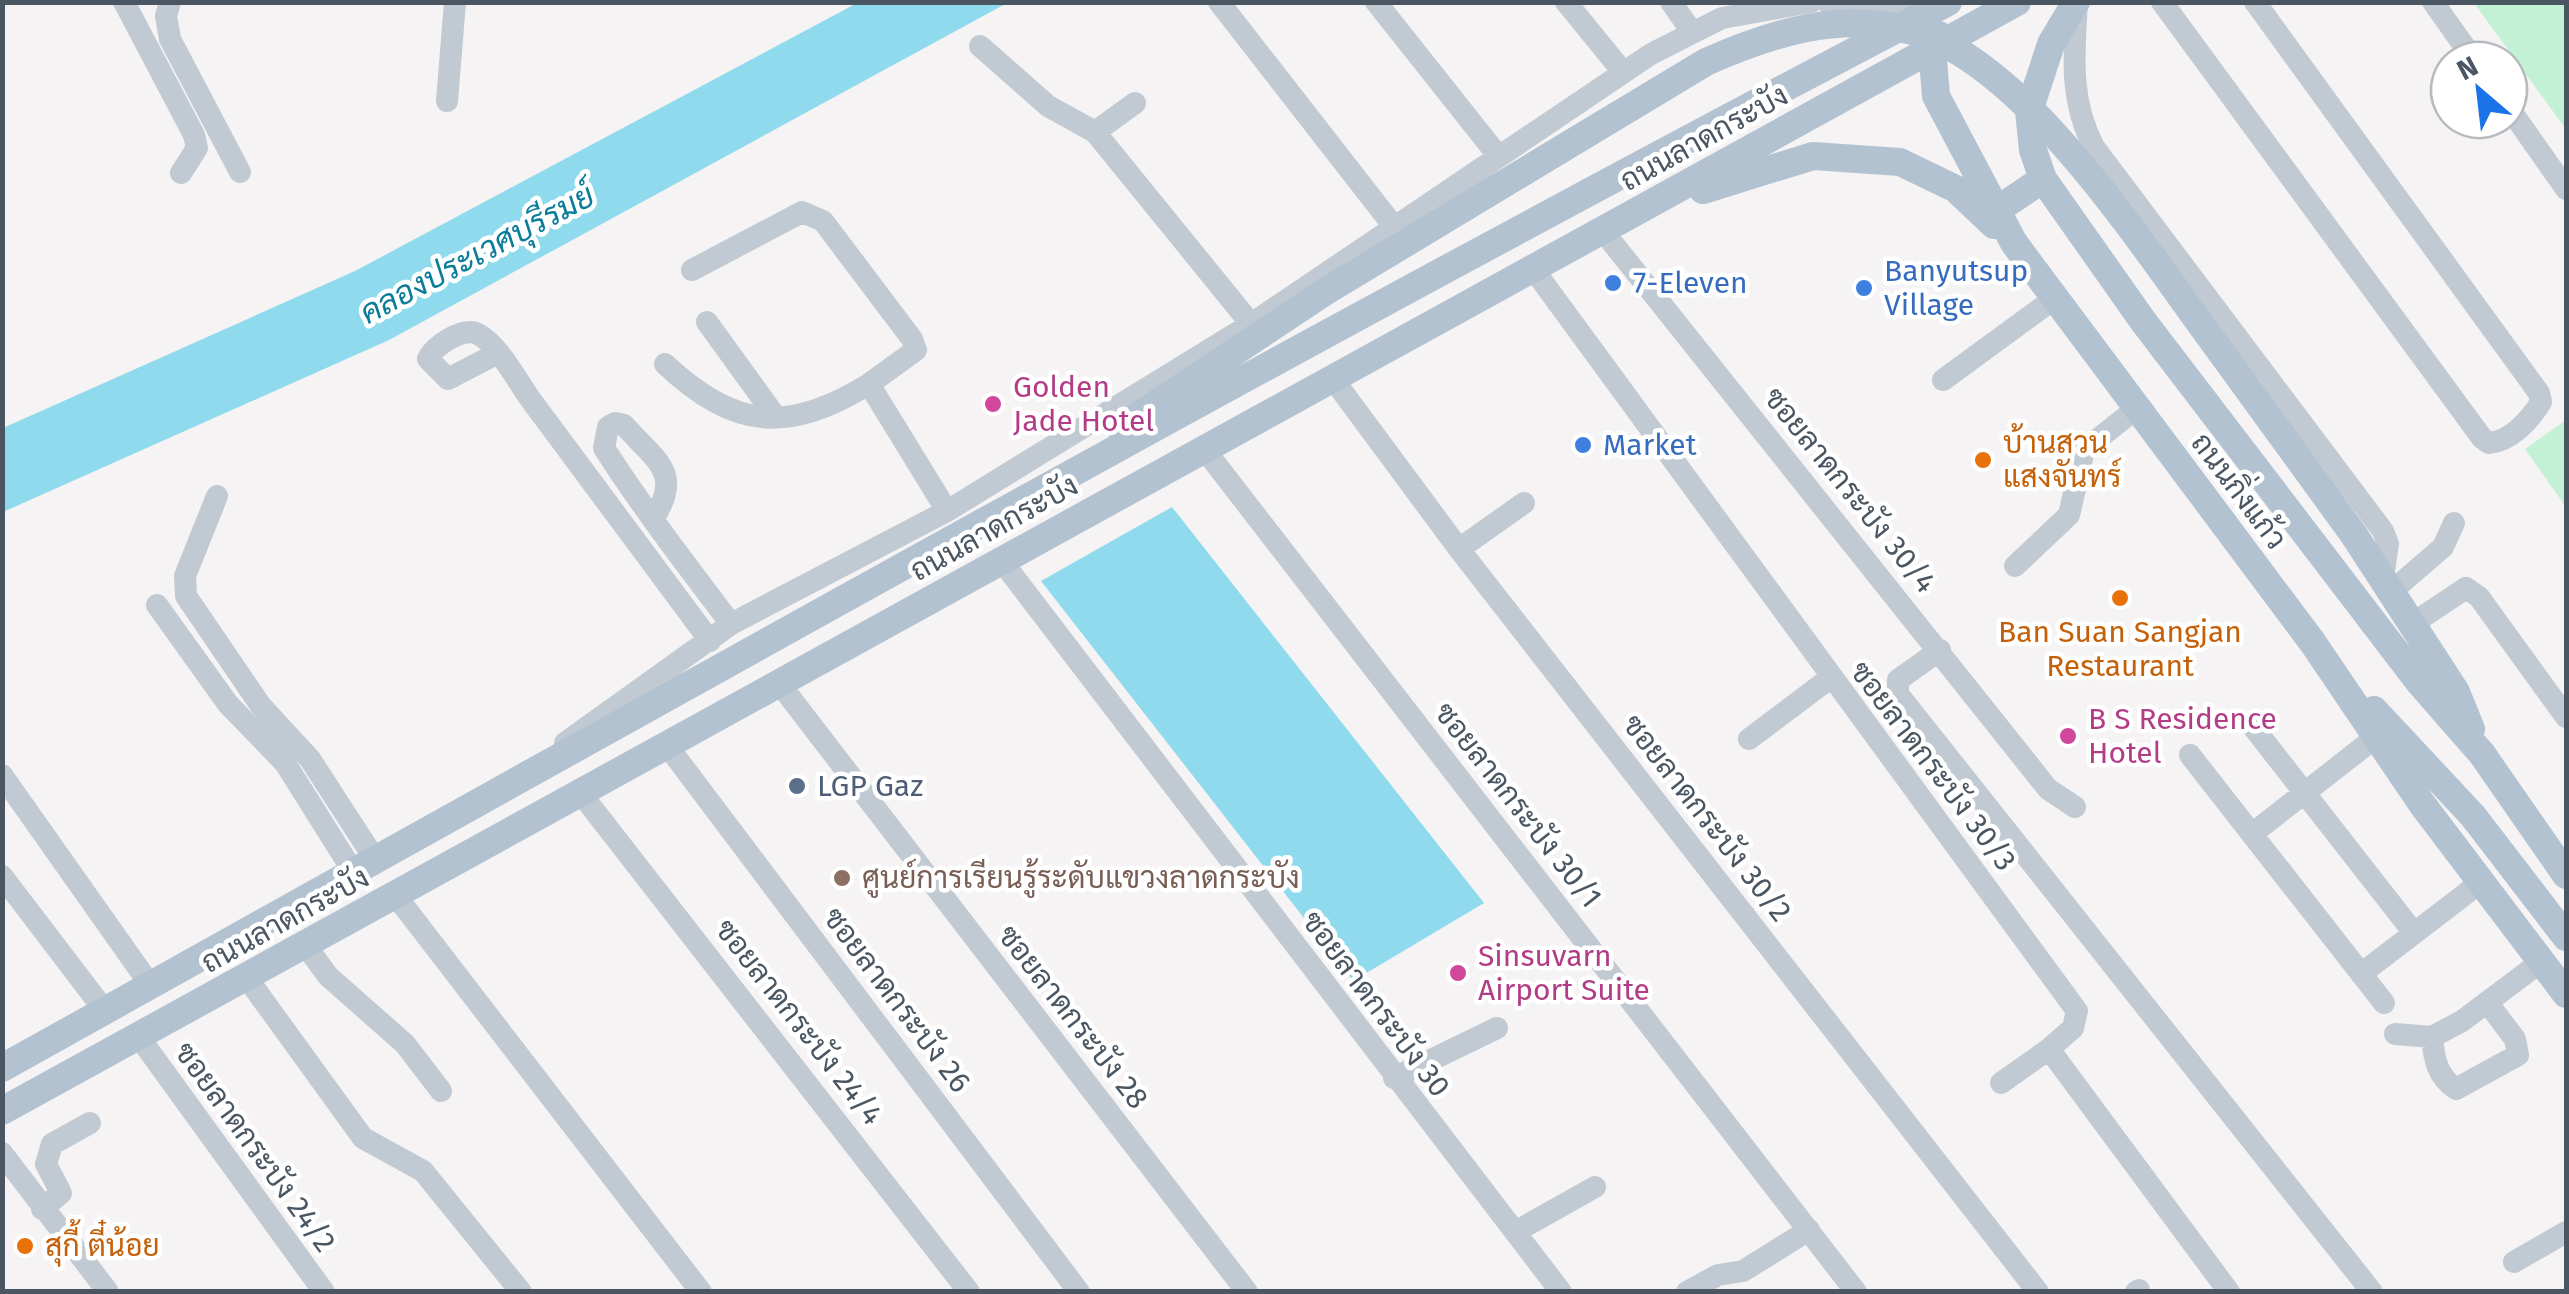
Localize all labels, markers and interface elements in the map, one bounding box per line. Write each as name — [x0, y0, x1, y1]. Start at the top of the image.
north arrow — [2429, 40, 2529, 140]
text: N — [2452, 49, 2483, 87]
street label: ถนนลาดกระบัง — [1613, 76, 1794, 199]
water label: คลองประเวศบุรีรมย์ — [352, 173, 606, 334]
place label: Banyutsup Village — [1884, 253, 2028, 323]
place label: 7-Eleven — [1633, 265, 1748, 301]
marker: 7-Eleven — [1602, 272, 1624, 294]
marker: Banyutsup Village — [1853, 277, 1875, 299]
place label: Golden Jade Hotel — [1013, 369, 1154, 439]
street label: ซอยลาดกระบัง 30/4 — [1756, 380, 1945, 600]
marker: Golden Jade Hotel — [982, 393, 1004, 415]
place label: บ้านสวน แสงจันทร์ — [2003, 422, 2121, 495]
street label: ถนนกิ่งแก้ว — [2184, 422, 2300, 556]
place label: Market — [1603, 427, 1697, 463]
marker: Market — [1572, 434, 1594, 456]
marker: บ้านสวน แสงจันทร์ — [1972, 449, 1994, 471]
street label: ถนนลาดกระบัง — [903, 466, 1084, 589]
marker: Ban Suan Sangjan Restaurant — [2109, 587, 2131, 609]
place label: Ban Suan Sangjan Restaurant — [1998, 614, 2242, 684]
street label: ซอยลาดกระบัง 30/3 — [1842, 654, 2024, 878]
street label: ซอยลาดกระบัง 30/1 — [1427, 695, 1610, 915]
place label: B S Residence Hotel — [2088, 701, 2277, 771]
street label: ซอยลาดกระบัง 30/2 — [1615, 707, 1800, 929]
marker: B S Residence Hotel — [2057, 725, 2079, 747]
place label: LGP Gaz — [817, 768, 923, 804]
marker: LGP Gaz — [786, 775, 808, 797]
place label: ศูนย์การเรียนรู้ระดับแขวงลาดกระบัง — [862, 857, 1300, 898]
street label: ถนนลาดกระบัง — [194, 858, 375, 981]
marker: ศูนย์การเรียนรู้ระดับแขวงลาดกระบัง — [831, 867, 853, 889]
street label: ซอยลาดกระบัง 26 — [816, 900, 979, 1100]
street label: ซอยลาดกระบัง 30 — [1294, 903, 1458, 1104]
street label: ซอยลาดกระบัง 24/4 — [707, 911, 891, 1132]
street label: ซอยลาดกระบัง 28 — [990, 917, 1157, 1116]
place label: Sinsuvarn Airport Suite — [1478, 938, 1650, 1008]
marker: Sinsuvarn Airport Suite — [1447, 962, 1469, 984]
street label: ซอยลาดกระบัง 24/2 — [167, 1035, 344, 1259]
place label: สุกี้ ตี๋น้อย — [45, 1219, 160, 1267]
marker: สุกี้ ตี๋น้อย — [14, 1235, 36, 1257]

